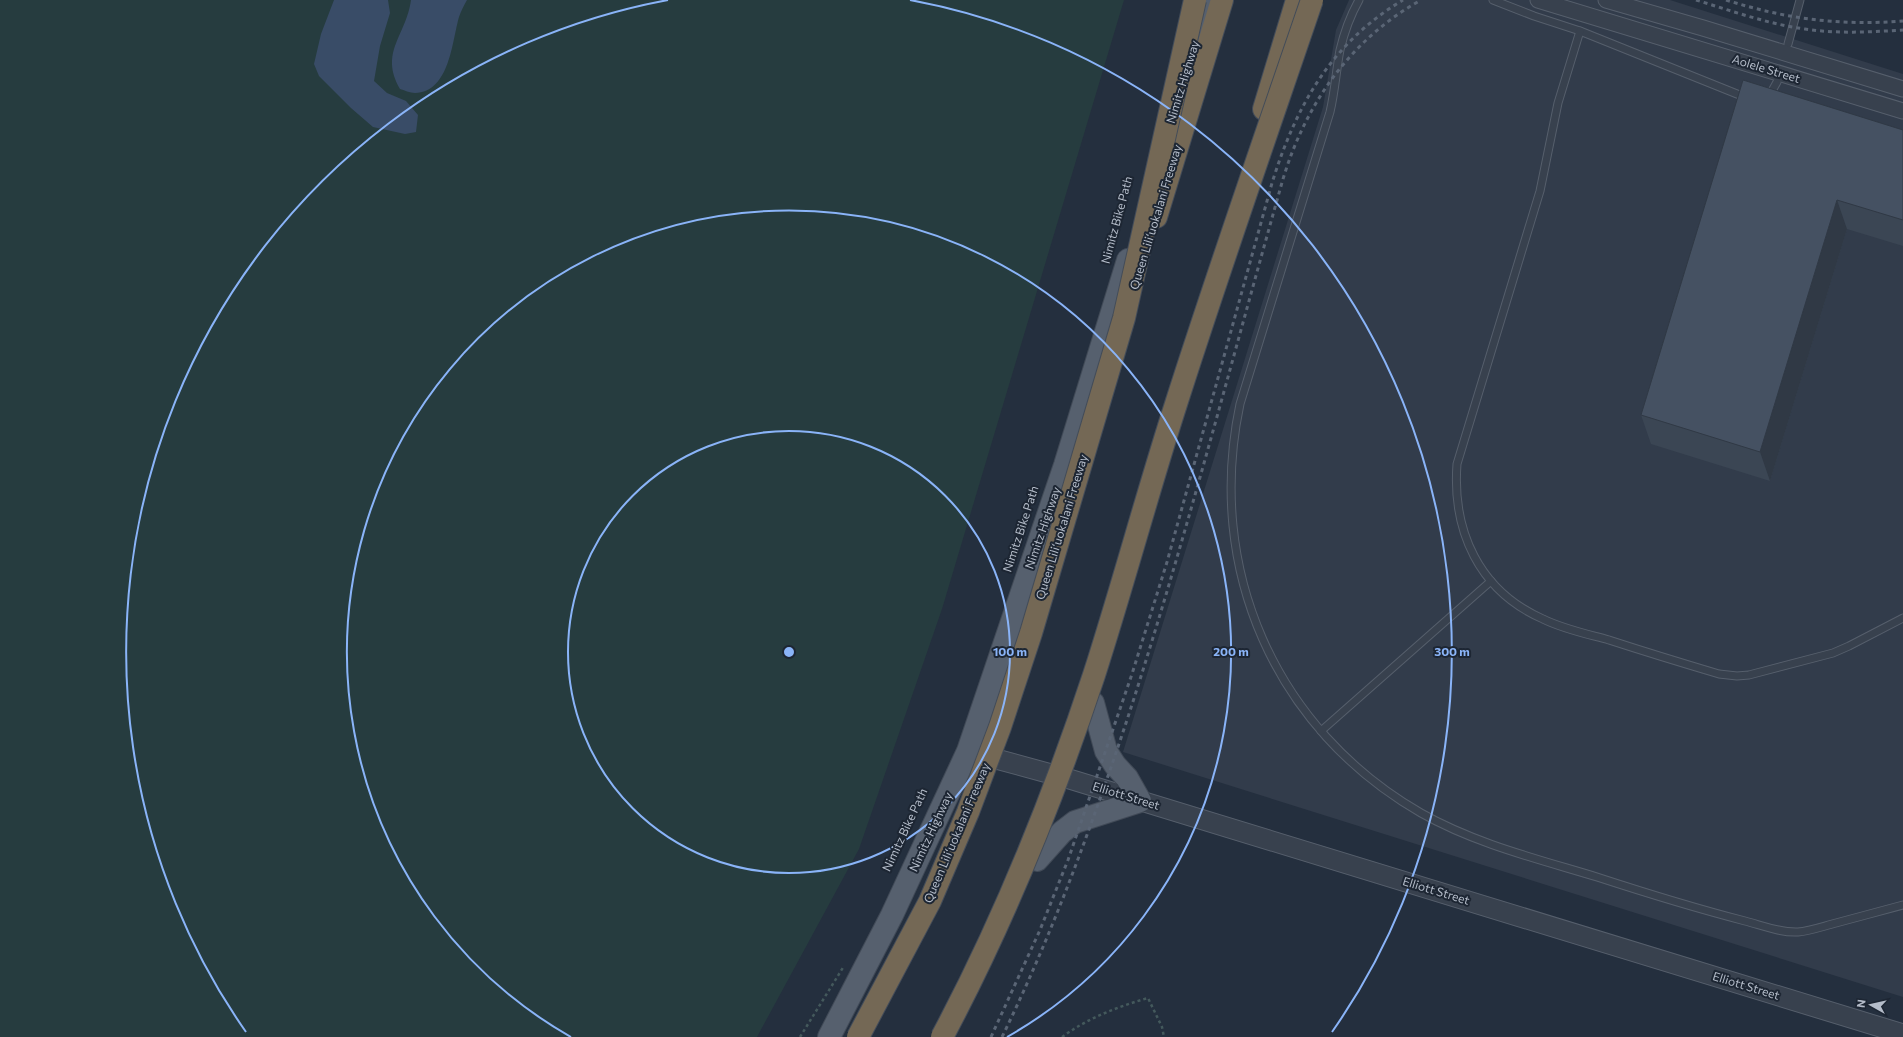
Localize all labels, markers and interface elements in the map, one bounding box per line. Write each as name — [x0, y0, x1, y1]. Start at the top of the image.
street label: Nimitz Highway — [1163, 39, 1201, 125]
street label: Aolele Street — [1731, 51, 1802, 85]
street label: Queen Liliʻuokalani Freeway — [1126, 142, 1184, 291]
street label: Nimitz Bike Path — [1098, 174, 1134, 265]
street label: Queen Liliʻuokalani Freeway — [1032, 452, 1090, 601]
street label: Nimitz Bike Path — [999, 484, 1041, 574]
street label: Nimitz Highway — [1021, 485, 1063, 571]
text: 100 m — [993, 644, 1027, 658]
text: 200 m — [1213, 644, 1249, 658]
text: 300 m — [1434, 644, 1470, 658]
centre of rings — [782, 645, 796, 659]
street label: Queen Liliʻuokalani Freeway — [920, 760, 992, 905]
street label: Elliott Street — [1091, 778, 1162, 812]
street label: Nimitz Bike Path — [879, 786, 929, 873]
street label: Nimitz Highway — [906, 790, 955, 874]
street label: Elliott Street — [1401, 873, 1472, 907]
street label: Elliott Street — [1711, 968, 1782, 1002]
north arrow — [1851, 985, 1891, 1025]
text: N — [1854, 999, 1868, 1009]

